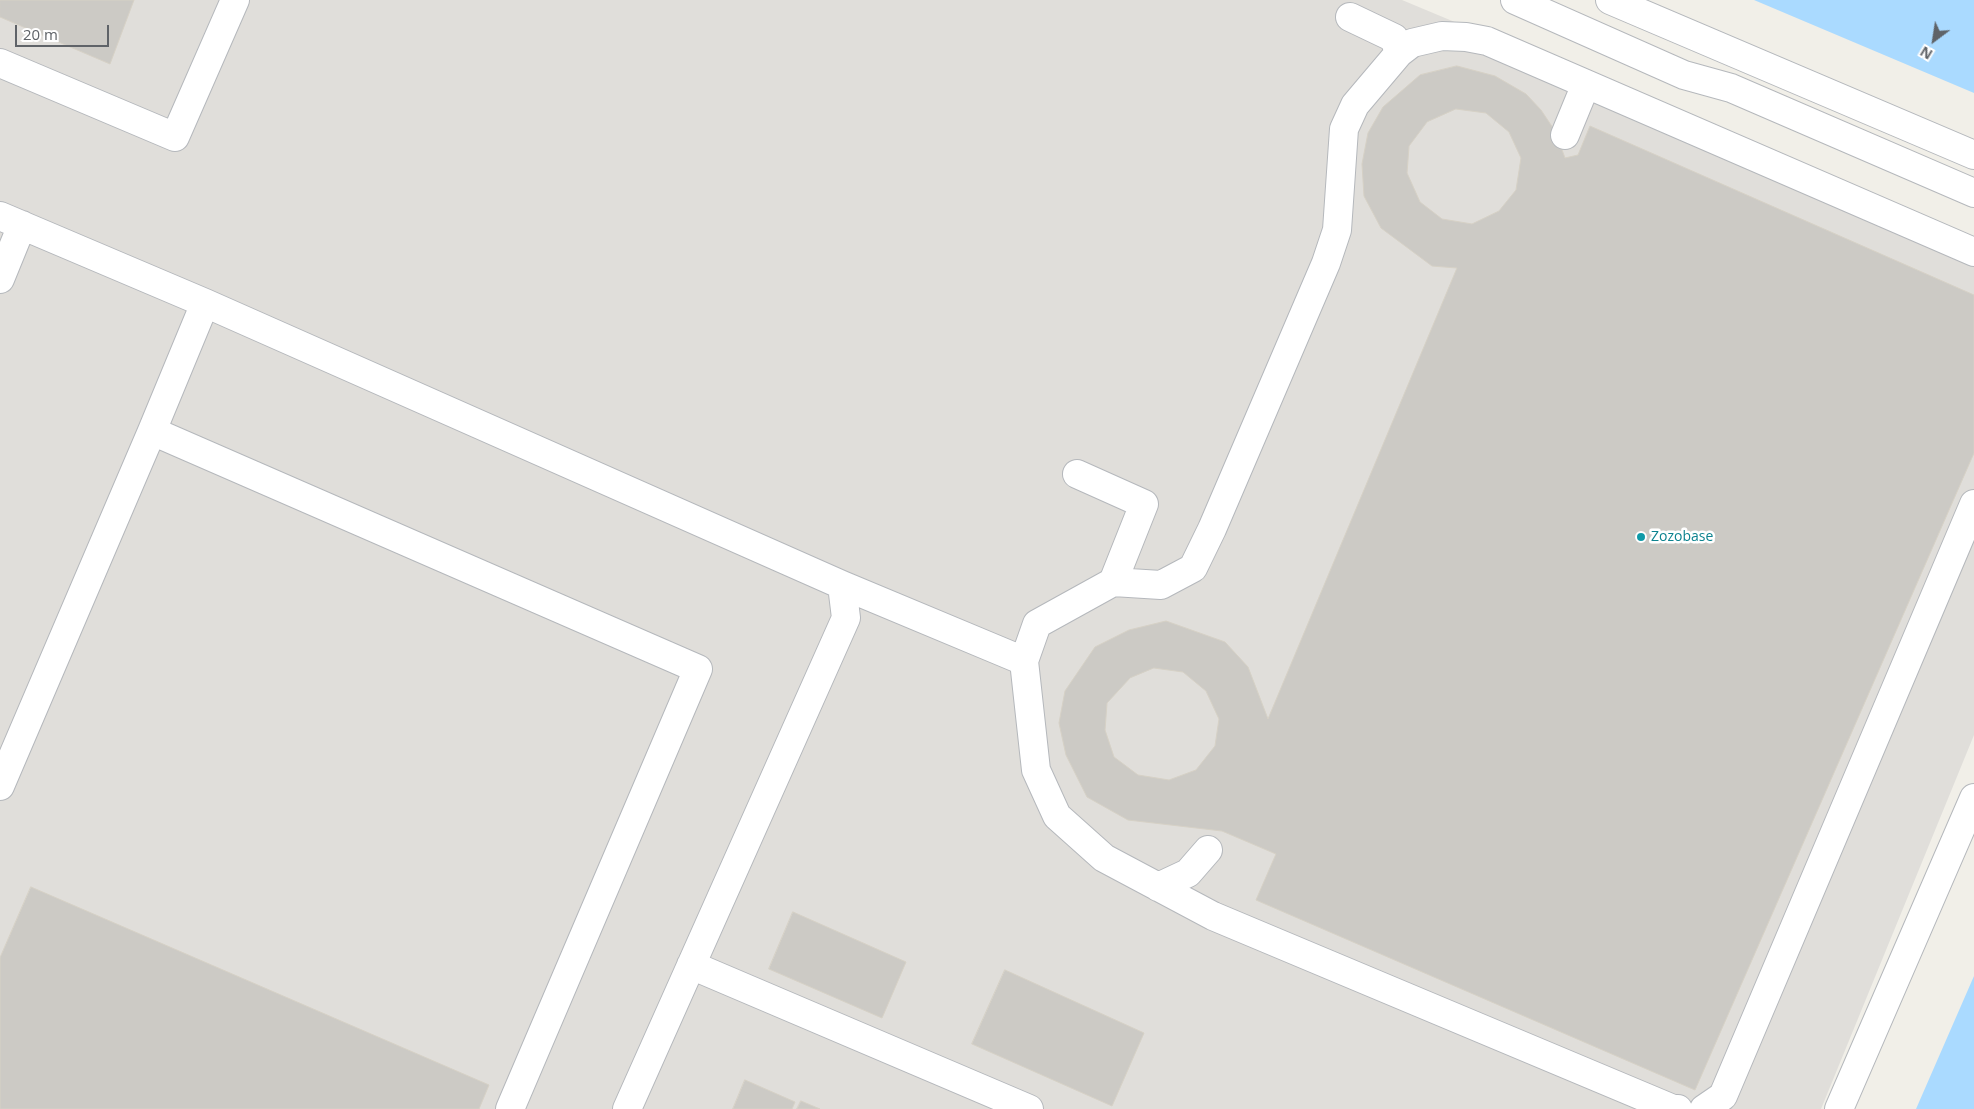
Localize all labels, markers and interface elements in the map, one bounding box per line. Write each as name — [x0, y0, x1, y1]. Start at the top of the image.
scale bar — [18, 15, 111, 47]
north arrow — [1909, 15, 1959, 65]
text: 20 m — [23, 24, 58, 44]
text: N — [1916, 42, 1936, 64]
place label: Zozobase — [1651, 529, 1713, 545]
marker: Zozobase — [1635, 531, 1647, 543]

